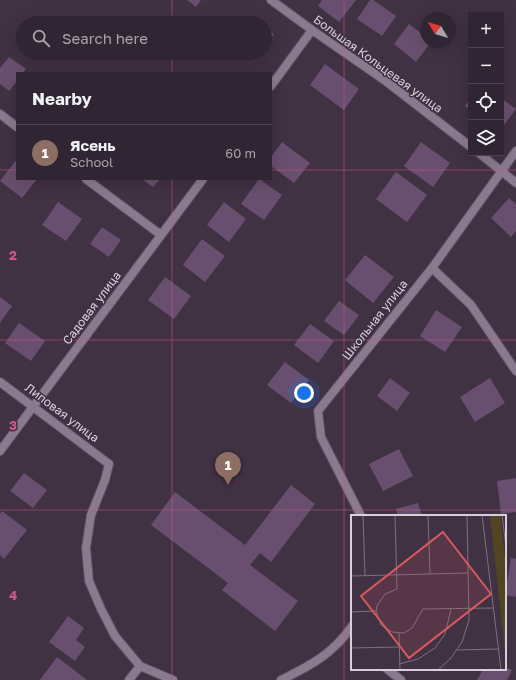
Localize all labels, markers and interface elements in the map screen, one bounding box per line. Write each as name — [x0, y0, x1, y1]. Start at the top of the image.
street label: Большая Кольцевая улица — [311, 12, 446, 116]
north arrow — [420, 12, 456, 48]
map controls — [468, 12, 504, 156]
button: + — [468, 12, 504, 48]
search box — [16, 16, 272, 60]
icon: search — [30, 27, 52, 49]
text: Search here — [62, 29, 148, 47]
button: − — [468, 48, 504, 84]
button: locate — [468, 84, 504, 120]
text: Nearby — [32, 88, 92, 109]
button: layers — [468, 120, 504, 156]
text: Ясень — [70, 136, 115, 154]
text: 1 — [42, 145, 48, 161]
text: 60 m — [225, 145, 256, 161]
text: School — [70, 154, 113, 170]
text: 2 — [9, 247, 17, 263]
street label: Садовая улица — [59, 268, 124, 347]
street label: Школьная улица — [339, 277, 411, 363]
street label: Липовая улица — [22, 380, 102, 445]
your location — [294, 383, 314, 403]
text: 3 — [9, 417, 17, 433]
pin: 1 — [215, 452, 241, 485]
inset map — [351, 515, 506, 670]
text: 4 — [9, 587, 17, 603]

